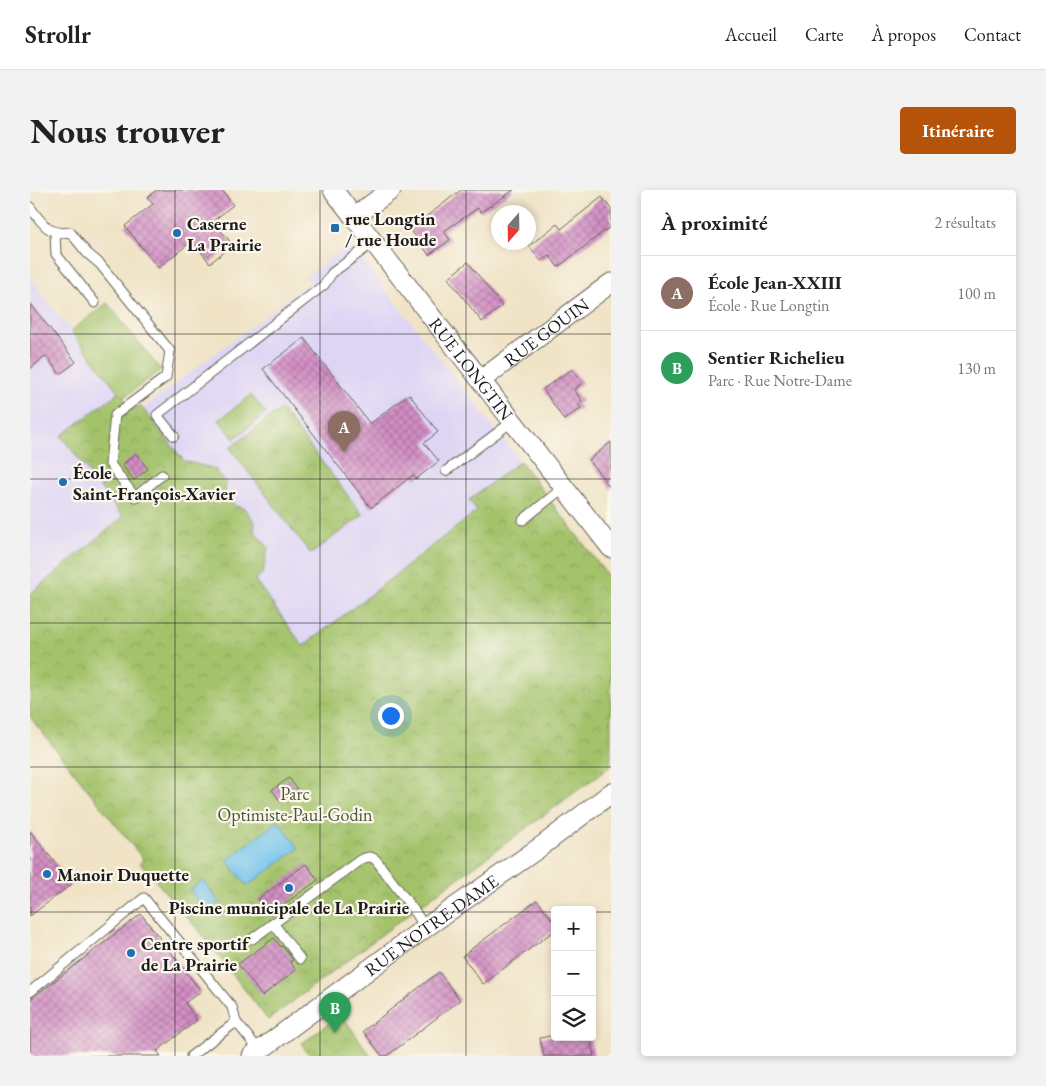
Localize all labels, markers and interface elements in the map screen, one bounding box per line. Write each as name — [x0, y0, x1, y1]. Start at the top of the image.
text: Strollr — [25, 19, 91, 50]
text: Accueil — [725, 23, 777, 46]
text: Carte — [805, 23, 844, 46]
text: À propos — [872, 23, 936, 46]
text: Contact — [964, 23, 1021, 46]
button: Itinéraire — [900, 107, 1016, 154]
text: Nous trouver — [30, 108, 225, 153]
north arrow — [491, 205, 536, 250]
place label: rue Longtin / rue Houde — [345, 207, 437, 251]
text: À proximité — [661, 209, 768, 236]
place label: Caserne La Prairie — [187, 212, 262, 256]
text: 2 résultats — [934, 212, 996, 233]
marker: rue Longtin / rue Houde — [329, 222, 341, 234]
marker: Caserne La Prairie — [171, 227, 183, 239]
text: École Jean-XXIII — [708, 270, 842, 295]
text: A — [671, 283, 683, 304]
text: 100 m — [957, 283, 996, 304]
street label: RUE GOUIN — [499, 292, 594, 371]
text: École · Rue Longtin — [708, 295, 830, 316]
street label: RUE LONGTIN — [425, 312, 519, 425]
text: Sentier Richelieu — [708, 345, 845, 370]
text: B — [672, 358, 682, 379]
text: 130 m — [957, 358, 996, 379]
text: Parc · Rue Notre-Dame — [708, 370, 852, 391]
pin: A — [328, 411, 360, 452]
place label: École Saint-François-Xavier — [73, 461, 236, 505]
marker: École Saint-François-Xavier — [57, 476, 69, 488]
your location — [378, 703, 404, 729]
park label: Parc Optimiste-Paul-Godin — [218, 782, 373, 826]
place label: Manoir Duquette — [57, 863, 190, 886]
marker: Manoir Duquette — [41, 868, 53, 880]
street label: RUE NOTRE-DAME — [360, 869, 502, 981]
marker: Piscine municipale de La Prairie — [283, 882, 295, 894]
place label: Piscine municipale de La Prairie — [169, 896, 410, 919]
map controls — [551, 906, 596, 1041]
button: + — [551, 906, 596, 951]
place label: Centre sportif de La Prairie — [141, 932, 251, 976]
marker: Centre sportif de La Prairie — [125, 947, 137, 959]
button: − — [551, 951, 596, 996]
pin: B — [319, 992, 351, 1033]
button: layers — [551, 996, 596, 1041]

